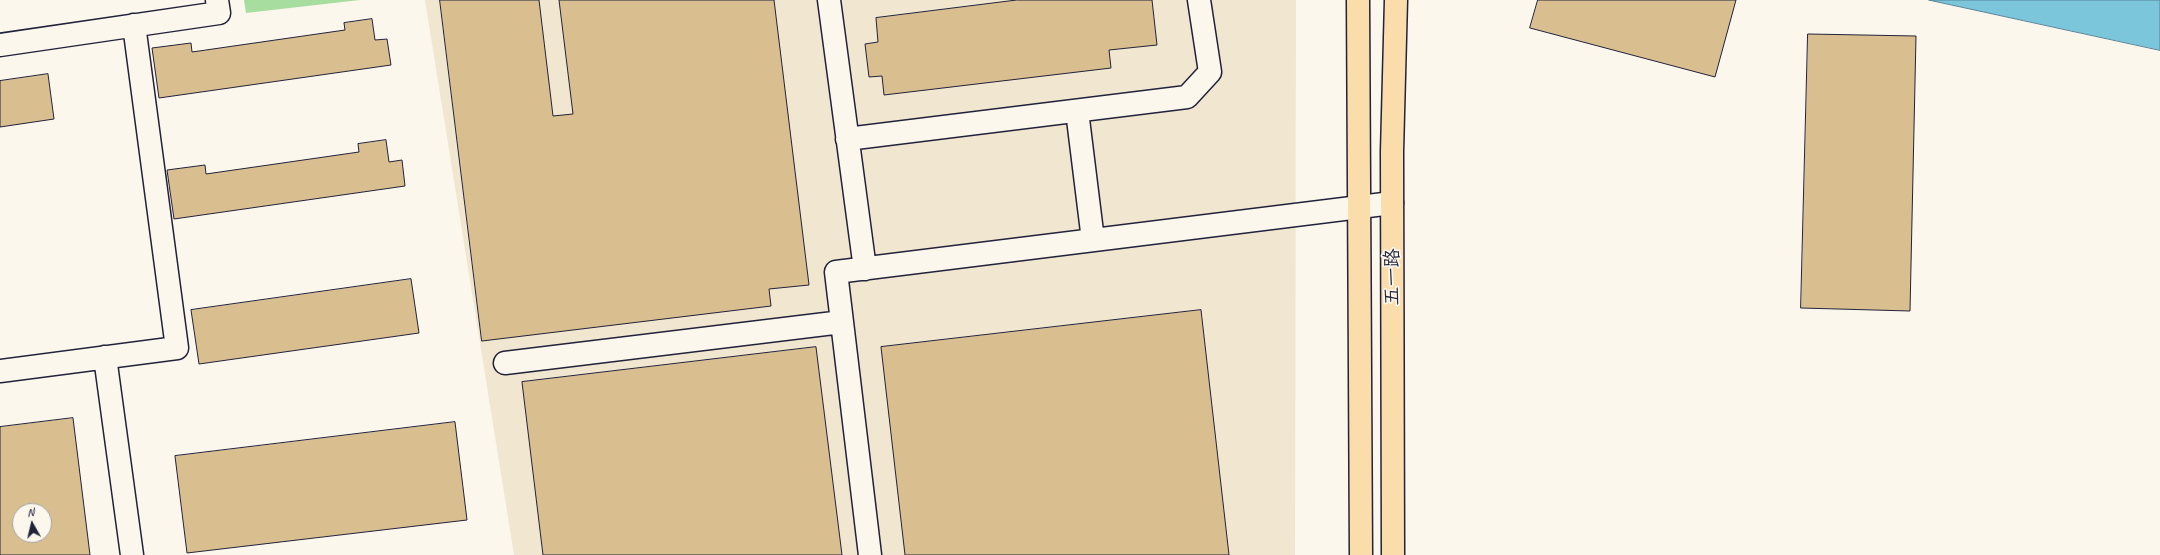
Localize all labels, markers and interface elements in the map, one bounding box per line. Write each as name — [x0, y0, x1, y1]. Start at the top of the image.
street label: 五一路 — [1382, 249, 1404, 305]
north arrow — [12, 503, 52, 543]
text: N — [26, 505, 35, 520]

